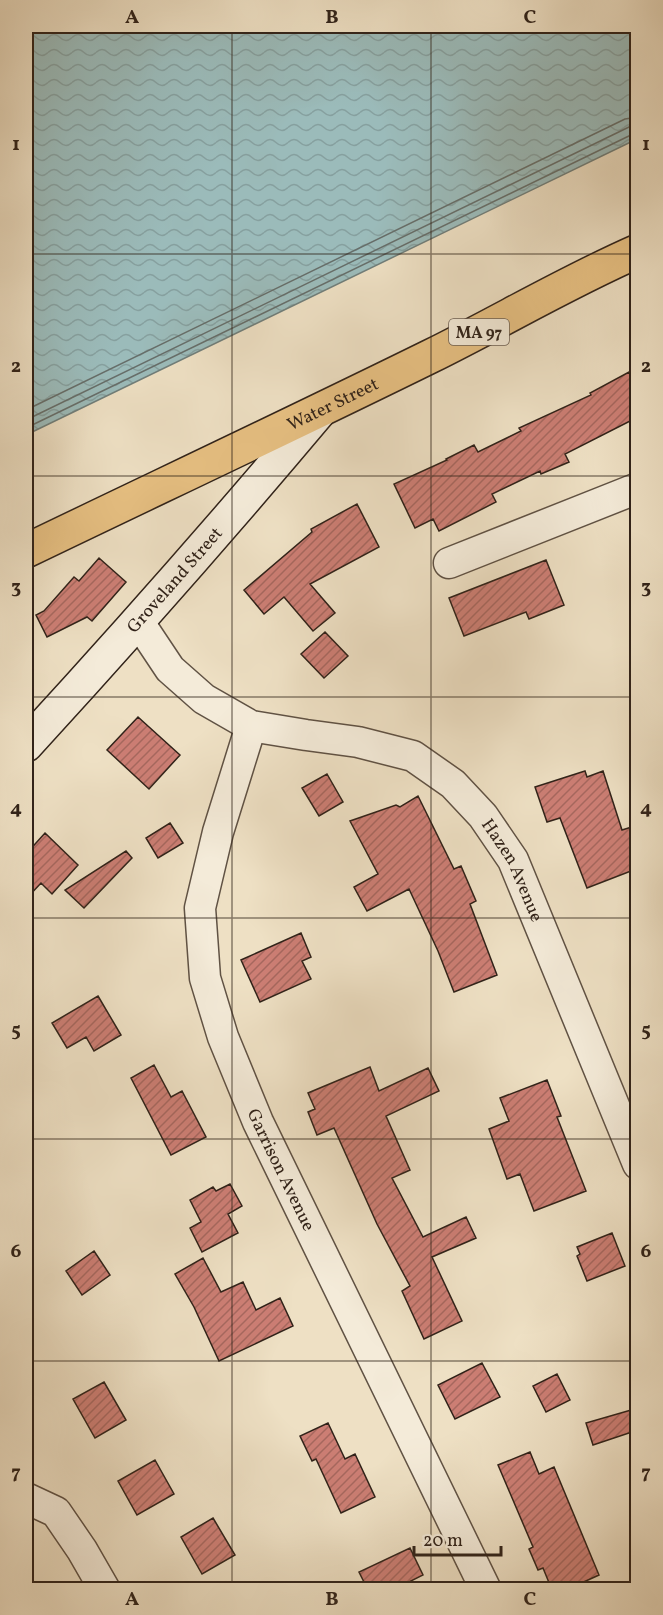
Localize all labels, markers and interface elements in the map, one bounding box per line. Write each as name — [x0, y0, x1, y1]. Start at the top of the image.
text: A — [125, 4, 139, 32]
text: B — [325, 4, 339, 32]
text: C — [524, 4, 537, 32]
text: 1 — [12, 131, 20, 159]
text: 1 — [642, 131, 650, 159]
road number: MA 97 — [449, 319, 509, 345]
text: 2 — [11, 353, 21, 381]
text: 2 — [641, 353, 651, 381]
street label: Water Street — [283, 373, 383, 438]
street label: Groveland Street — [122, 522, 229, 639]
text: 3 — [11, 574, 21, 602]
text: 3 — [641, 574, 651, 602]
text: 4 — [10, 795, 22, 823]
text: 4 — [640, 795, 652, 823]
street label: Hazen Avenue — [474, 814, 548, 926]
text: 5 — [11, 1017, 21, 1045]
text: 5 — [641, 1017, 651, 1045]
street label: Garrison Avenue — [240, 1105, 320, 1236]
text: 6 — [11, 1238, 22, 1266]
text: 6 — [641, 1238, 652, 1266]
text: 7 — [11, 1459, 21, 1487]
text: 7 — [641, 1459, 651, 1487]
scale bar — [414, 1519, 501, 1557]
text: 20 m — [423, 1529, 463, 1554]
text: A — [125, 1586, 139, 1614]
text: B — [325, 1586, 339, 1614]
text: C — [524, 1586, 537, 1614]

